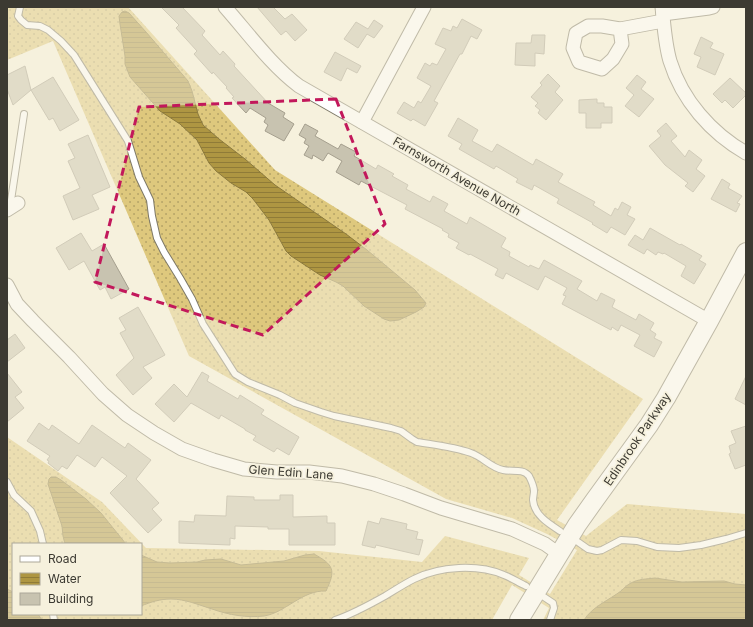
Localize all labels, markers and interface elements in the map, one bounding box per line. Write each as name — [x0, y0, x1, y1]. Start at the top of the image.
street label: Farnsworth Avenue North — [390, 133, 524, 219]
street label: Edinbrook Parkway — [600, 389, 674, 489]
street label: Glen Edin Lane — [248, 462, 334, 482]
legend — [12, 543, 142, 615]
text: Road — [48, 551, 77, 566]
text: Water — [48, 571, 82, 586]
text: Building — [48, 591, 93, 606]

